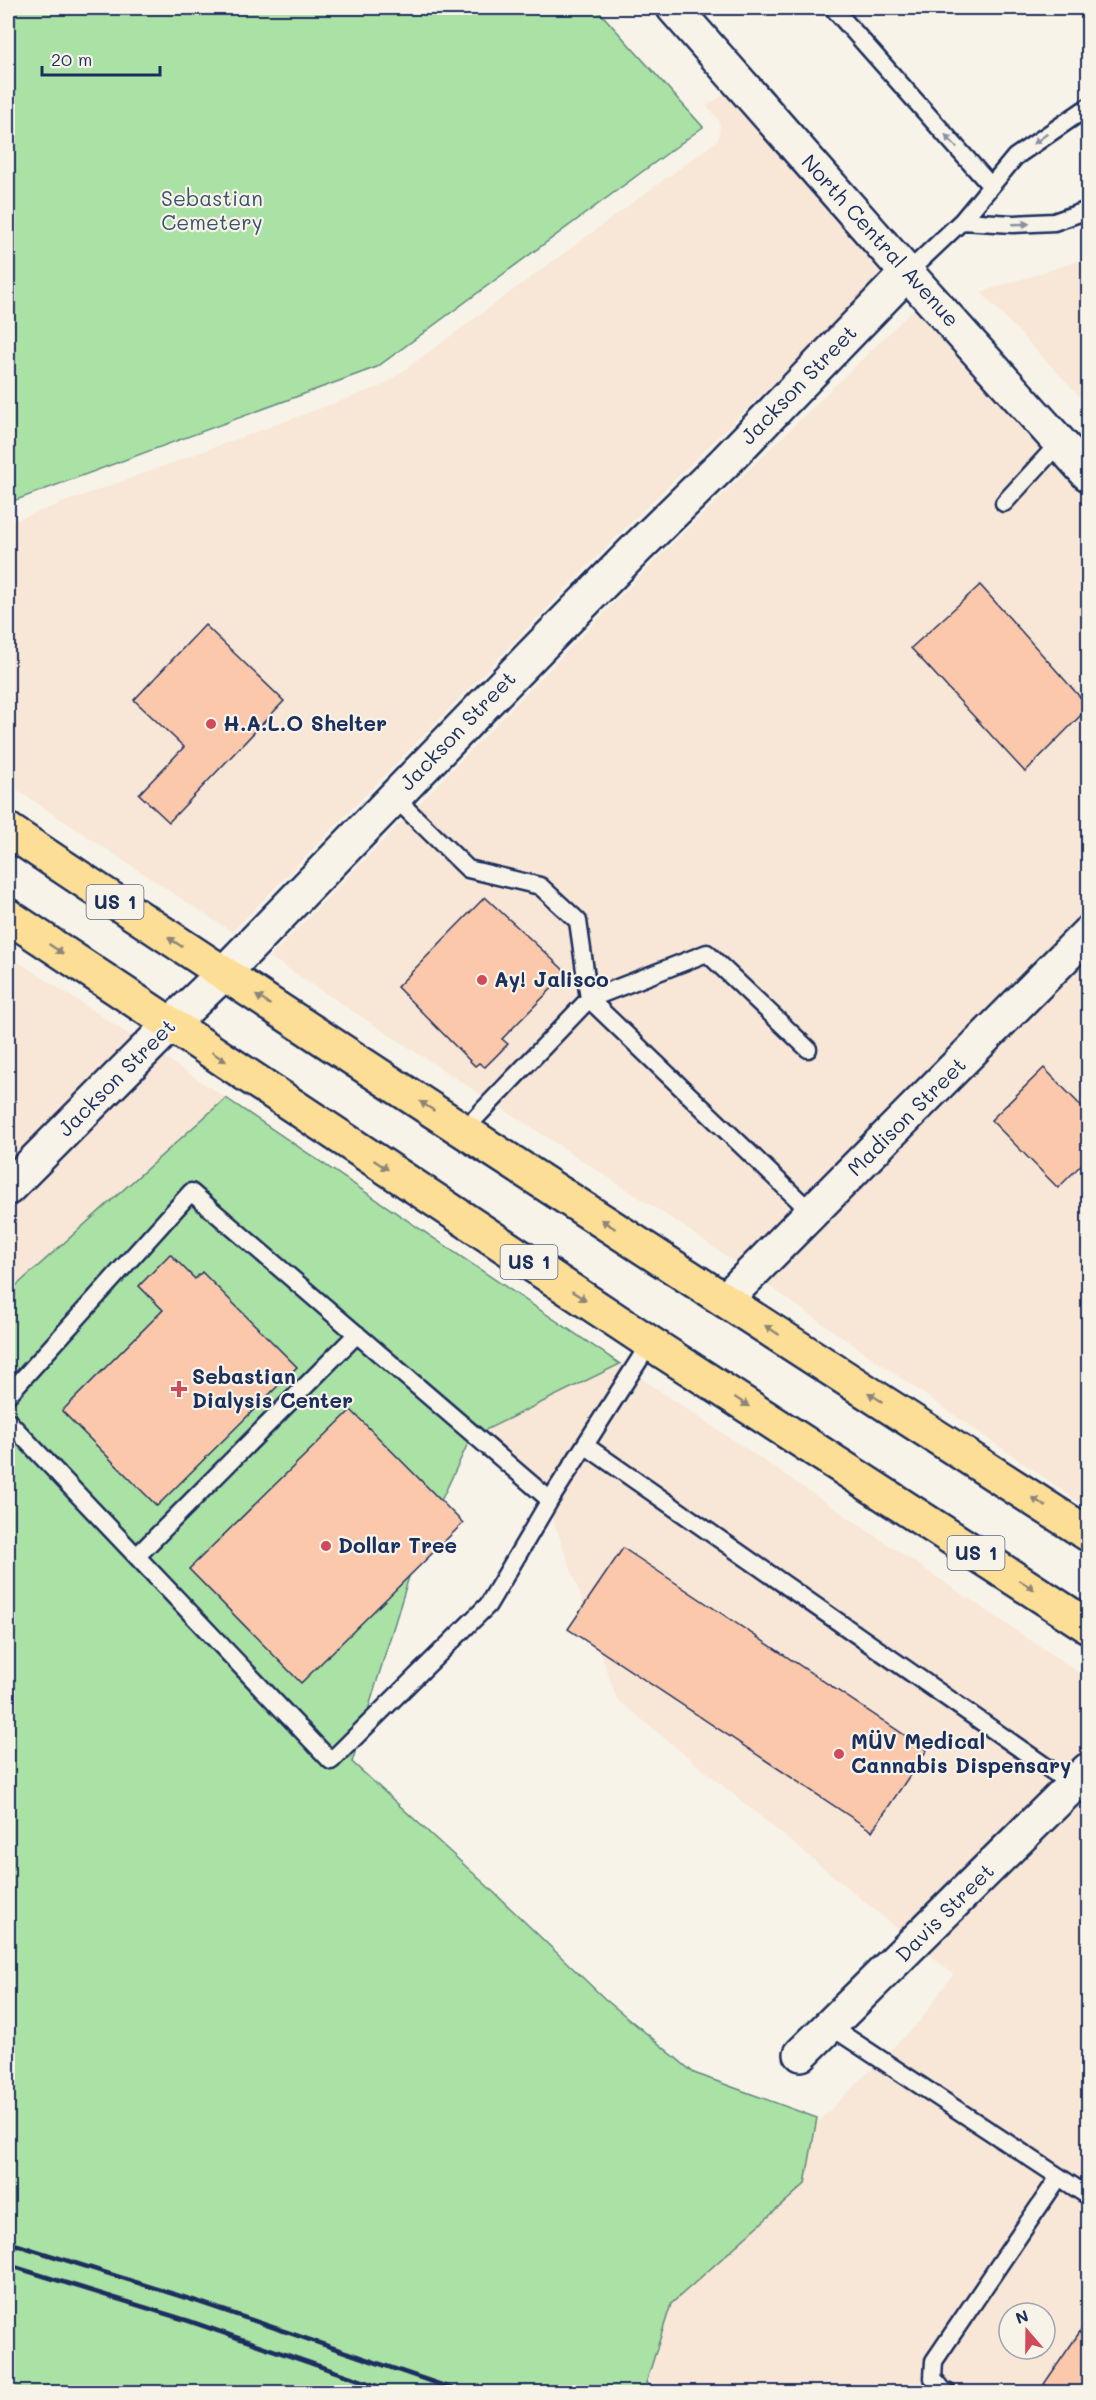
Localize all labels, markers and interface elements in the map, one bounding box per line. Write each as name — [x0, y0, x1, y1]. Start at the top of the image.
scale bar — [42, 39, 160, 77]
text: 20 m — [51, 47, 92, 71]
one-way arrow — [1032, 133, 1048, 144]
one-way arrow — [945, 134, 958, 149]
street label: North Central Avenue — [796, 148, 966, 332]
park label: Sebastian Cemetery — [161, 184, 263, 235]
one-way arrow — [1011, 219, 1030, 228]
street label: Jackson Street — [734, 318, 862, 449]
street label: Jackson Street — [393, 664, 521, 795]
place label: H.A.L.O Shelter — [223, 709, 387, 736]
marker: H.A.L.O Shelter — [204, 717, 218, 731]
road number: US 1 — [86, 885, 144, 919]
one-way arrow — [167, 936, 183, 948]
one-way arrow — [48, 943, 64, 954]
place label: Ay! Jalisco — [494, 965, 609, 993]
marker: Ay! Jalisco — [475, 973, 489, 987]
one-way arrow — [255, 995, 271, 1006]
street label: Jackson Street — [51, 1012, 181, 1142]
street label: Madison Street — [841, 1051, 971, 1181]
one-way arrow — [210, 1052, 227, 1063]
one-way arrow — [419, 1101, 435, 1112]
one-way arrow — [373, 1159, 389, 1171]
one-way arrow — [600, 1219, 616, 1230]
road number: US 1 — [500, 1245, 558, 1279]
one-way arrow — [571, 1290, 587, 1301]
one-way arrow — [763, 1325, 780, 1336]
place label: Sebastian Dialysis Center — [192, 1362, 353, 1414]
marker: Sebastian Dialysis Center — [170, 1380, 188, 1398]
one-way arrow — [867, 1392, 883, 1403]
one-way arrow — [734, 1397, 750, 1408]
one-way arrow — [1031, 1497, 1047, 1508]
place label: Dollar Tree — [338, 1531, 457, 1558]
road number: US 1 — [948, 1536, 1004, 1570]
marker: Dollar Tree — [319, 1539, 333, 1553]
one-way arrow — [1019, 1579, 1035, 1590]
place label: MÜV Medical Cannabis Dispensary — [851, 1727, 1071, 1779]
marker: MÜV Medical Cannabis Dispensary — [832, 1747, 846, 1761]
street label: Davis Street — [889, 1857, 999, 1967]
north arrow — [997, 2301, 1057, 2361]
text: N — [1012, 2304, 1031, 2328]

